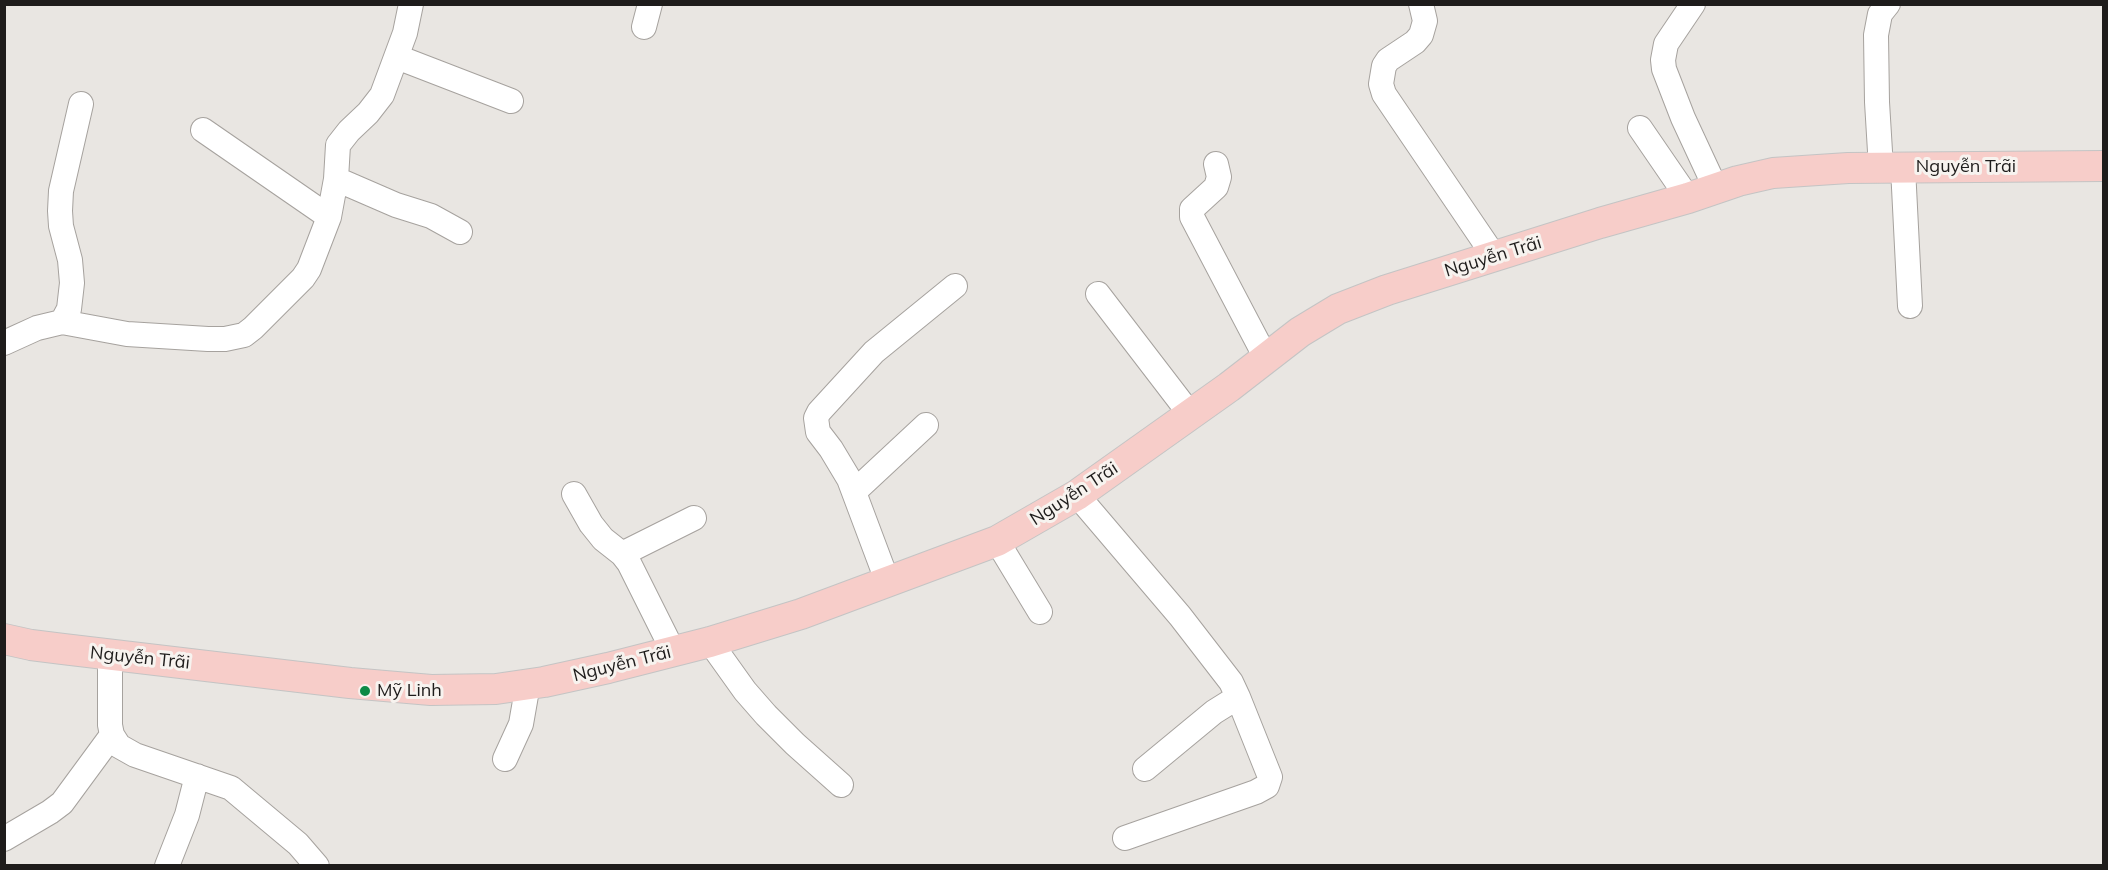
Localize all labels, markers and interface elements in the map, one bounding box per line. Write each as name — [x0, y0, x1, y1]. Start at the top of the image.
street label: Nguyễn Trãi — [1916, 156, 2016, 178]
street label: Nguyễn Trãi — [1442, 232, 1544, 282]
street label: Nguyễn Trãi — [1026, 458, 1122, 530]
street label: Nguyễn Trãi — [571, 641, 673, 687]
street label: Nguyễn Trãi — [89, 642, 191, 674]
place label: Mỹ Linh — [377, 680, 442, 702]
marker: Mỹ Linh — [358, 684, 372, 698]

